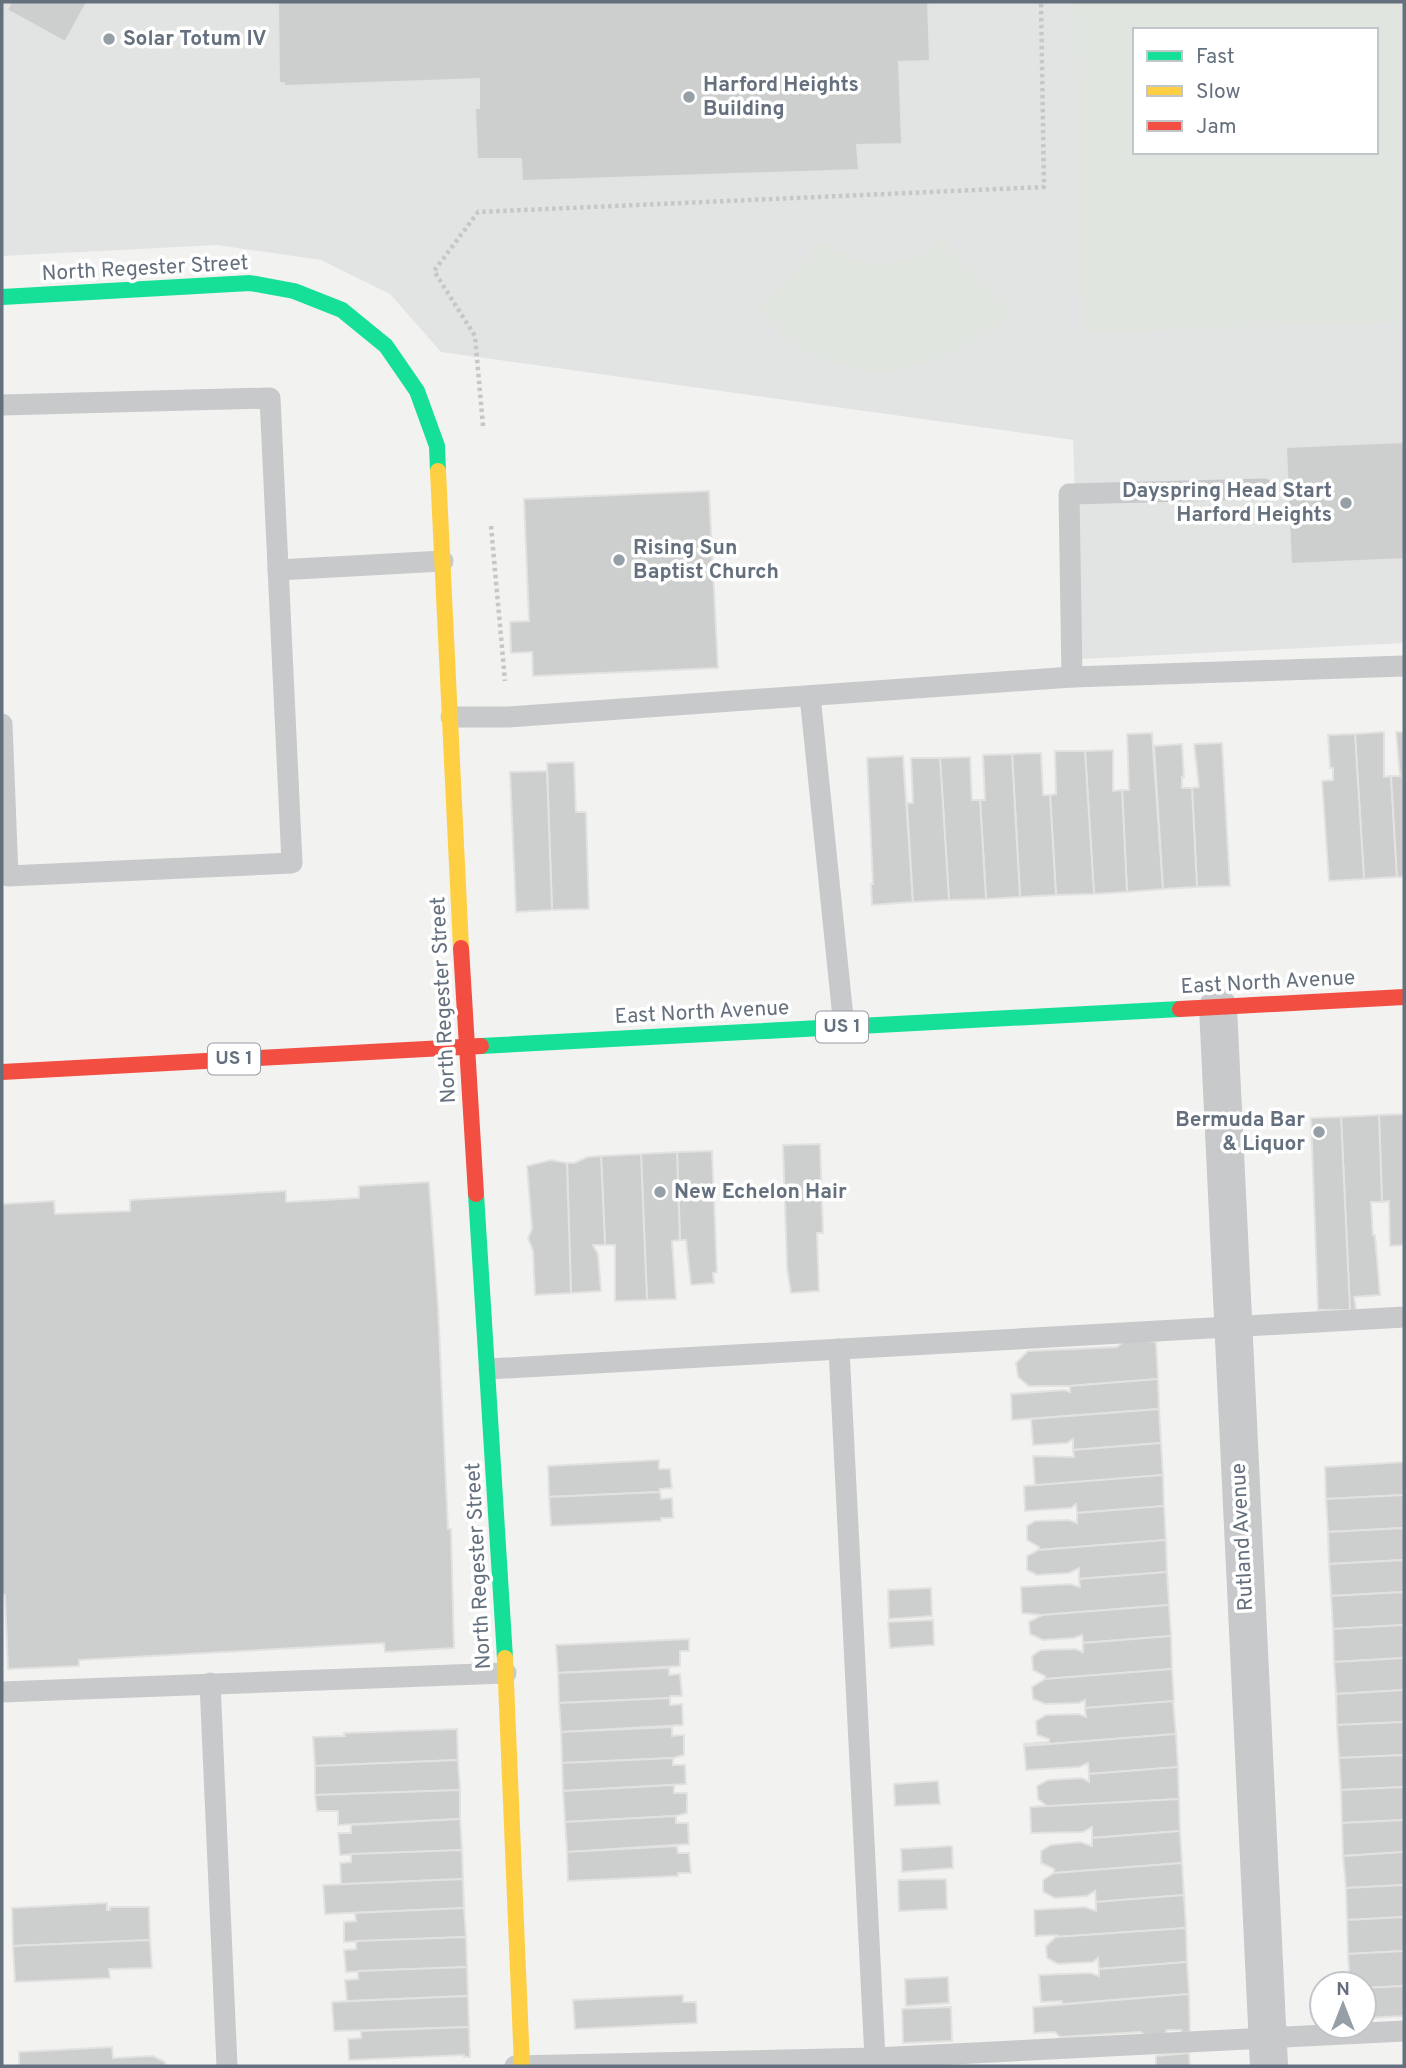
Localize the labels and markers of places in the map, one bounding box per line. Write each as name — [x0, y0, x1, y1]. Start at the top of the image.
place label: Solar Totum IV — [123, 26, 267, 53]
marker: Solar Totum IV — [101, 31, 117, 47]
place label: Harford Heights Building — [703, 72, 859, 123]
marker: Harford Heights Building — [681, 89, 697, 105]
place label: Dayspring Head Start Harford Heights — [1122, 478, 1332, 529]
marker: Dayspring Head Start Harford Heights — [1338, 495, 1354, 511]
place label: Rising Sun Baptist Church — [633, 535, 779, 586]
marker: Rising Sun Baptist Church — [611, 552, 627, 568]
place label: Bermuda Bar & Liquor — [1175, 1107, 1305, 1158]
marker: Bermuda Bar & Liquor — [1311, 1124, 1327, 1140]
place label: New Echelon Hair — [674, 1179, 847, 1206]
marker: New Echelon Hair — [652, 1184, 668, 1200]

